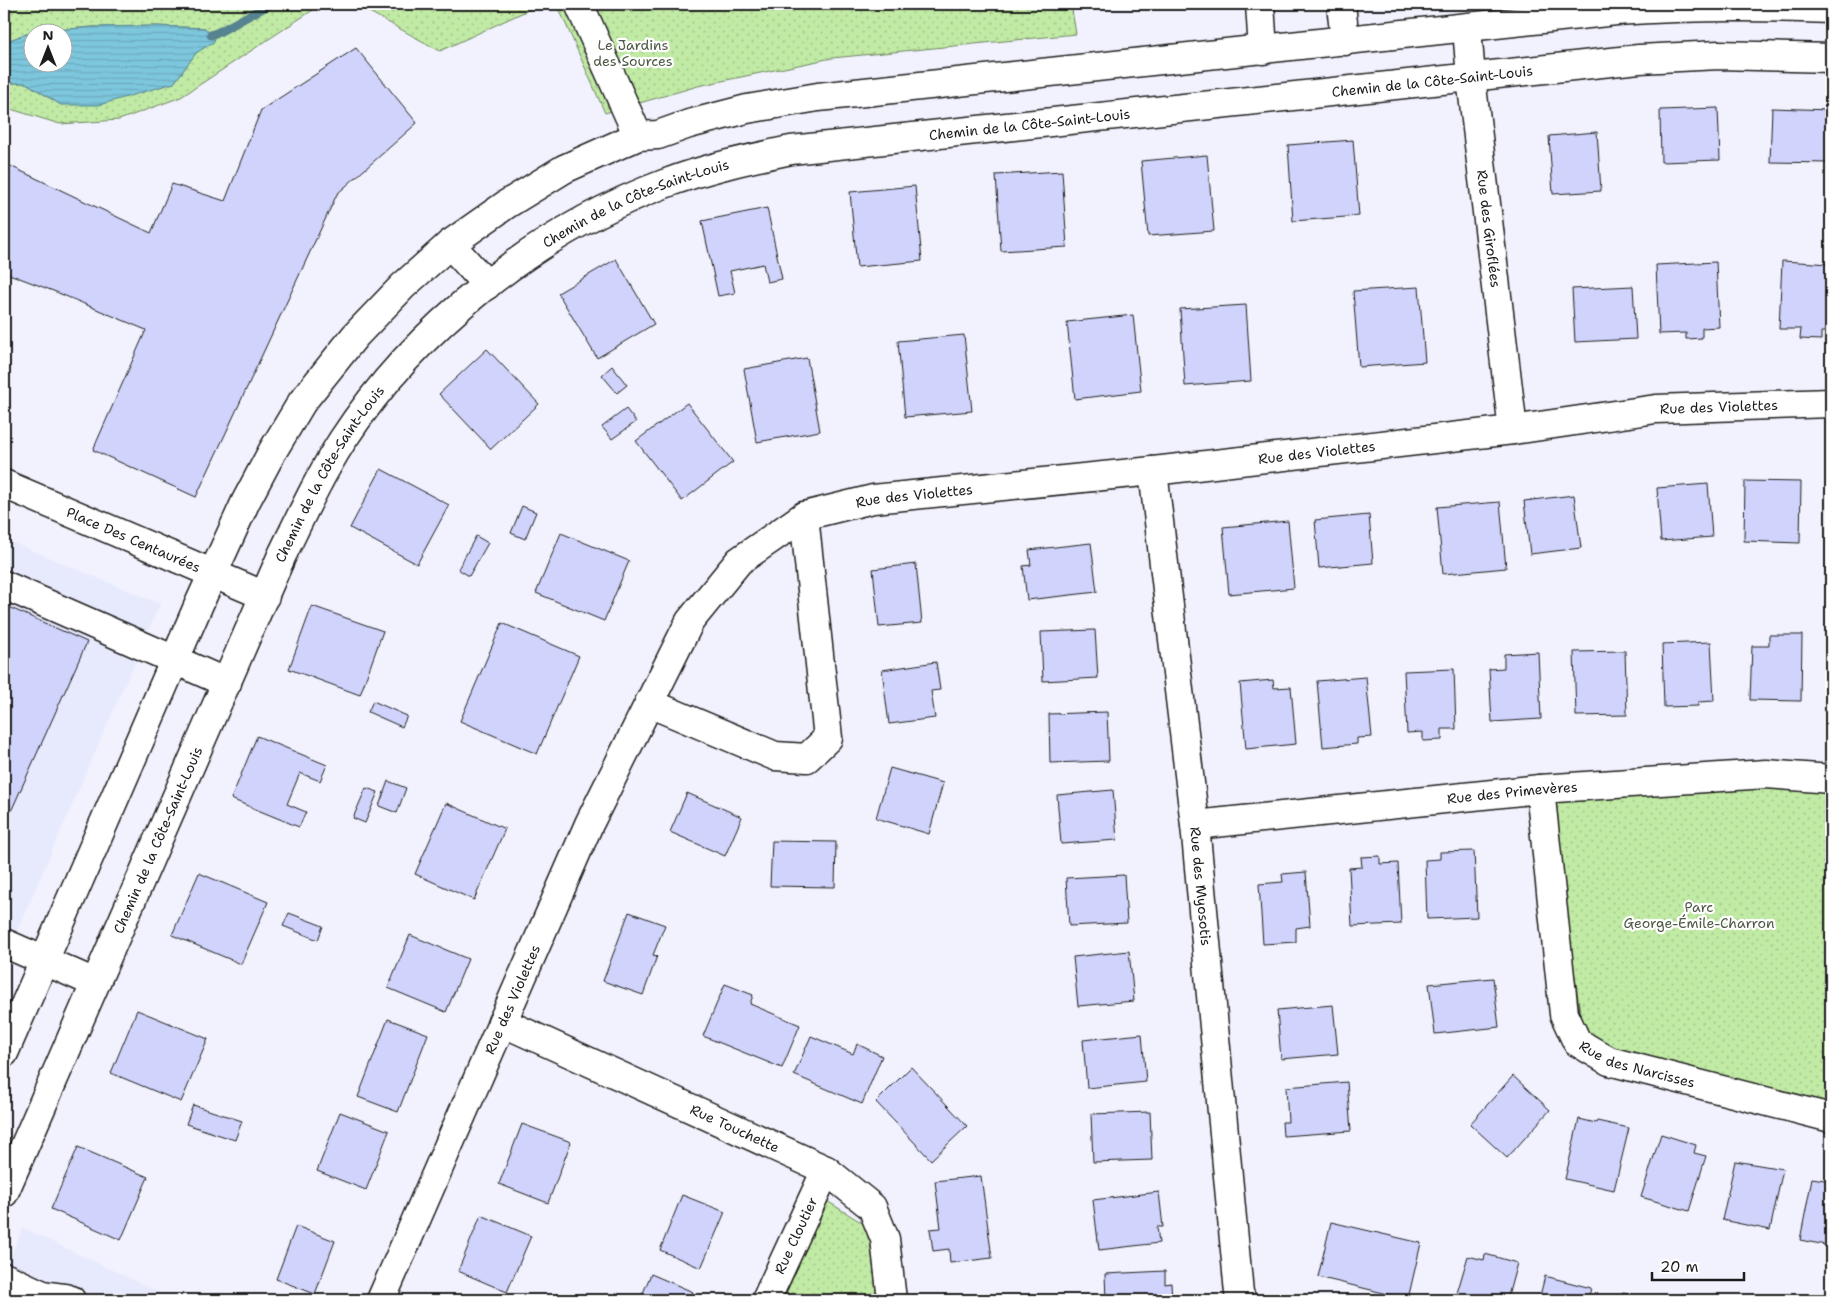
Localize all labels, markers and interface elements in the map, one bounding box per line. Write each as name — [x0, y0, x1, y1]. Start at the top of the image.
north arrow — [22, 22, 72, 72]
text: N — [42, 26, 54, 44]
park label: Le Jardins des Sources — [593, 36, 673, 70]
street label: Chemin de la Côte-Saint-Louis — [1331, 61, 1534, 101]
street label: Chemin de la Côte-Saint-Louis — [928, 105, 1131, 144]
street label: Chemin de la Côte-Saint-Louis — [539, 155, 731, 252]
street label: Rue des Giroflées — [1473, 169, 1505, 289]
street label: Chemin de la Côte-Saint-Louis — [271, 382, 388, 565]
street label: Rue des Violettes — [1660, 396, 1778, 418]
street label: Rue des Violettes — [1257, 437, 1376, 468]
street label: Rue des Violettes — [854, 480, 974, 512]
street label: Place Des Centaurées — [64, 503, 203, 576]
street label: Chemin de la Côte-Saint-Louis — [109, 744, 206, 936]
street label: Rue des Primevères — [1446, 778, 1578, 808]
street label: Rue des Myosotis — [1186, 826, 1215, 947]
park label: Parc George-Émile-Charron — [1623, 898, 1775, 932]
street label: Rue des Violettes — [480, 942, 544, 1057]
street label: Rue des Narcisses — [1576, 1036, 1697, 1092]
street label: Rue Touchette — [687, 1100, 782, 1157]
street label: Rue Cloutier — [770, 1194, 821, 1277]
scale bar — [1652, 1249, 1745, 1281]
text: 20 m — [1660, 1257, 1699, 1277]

